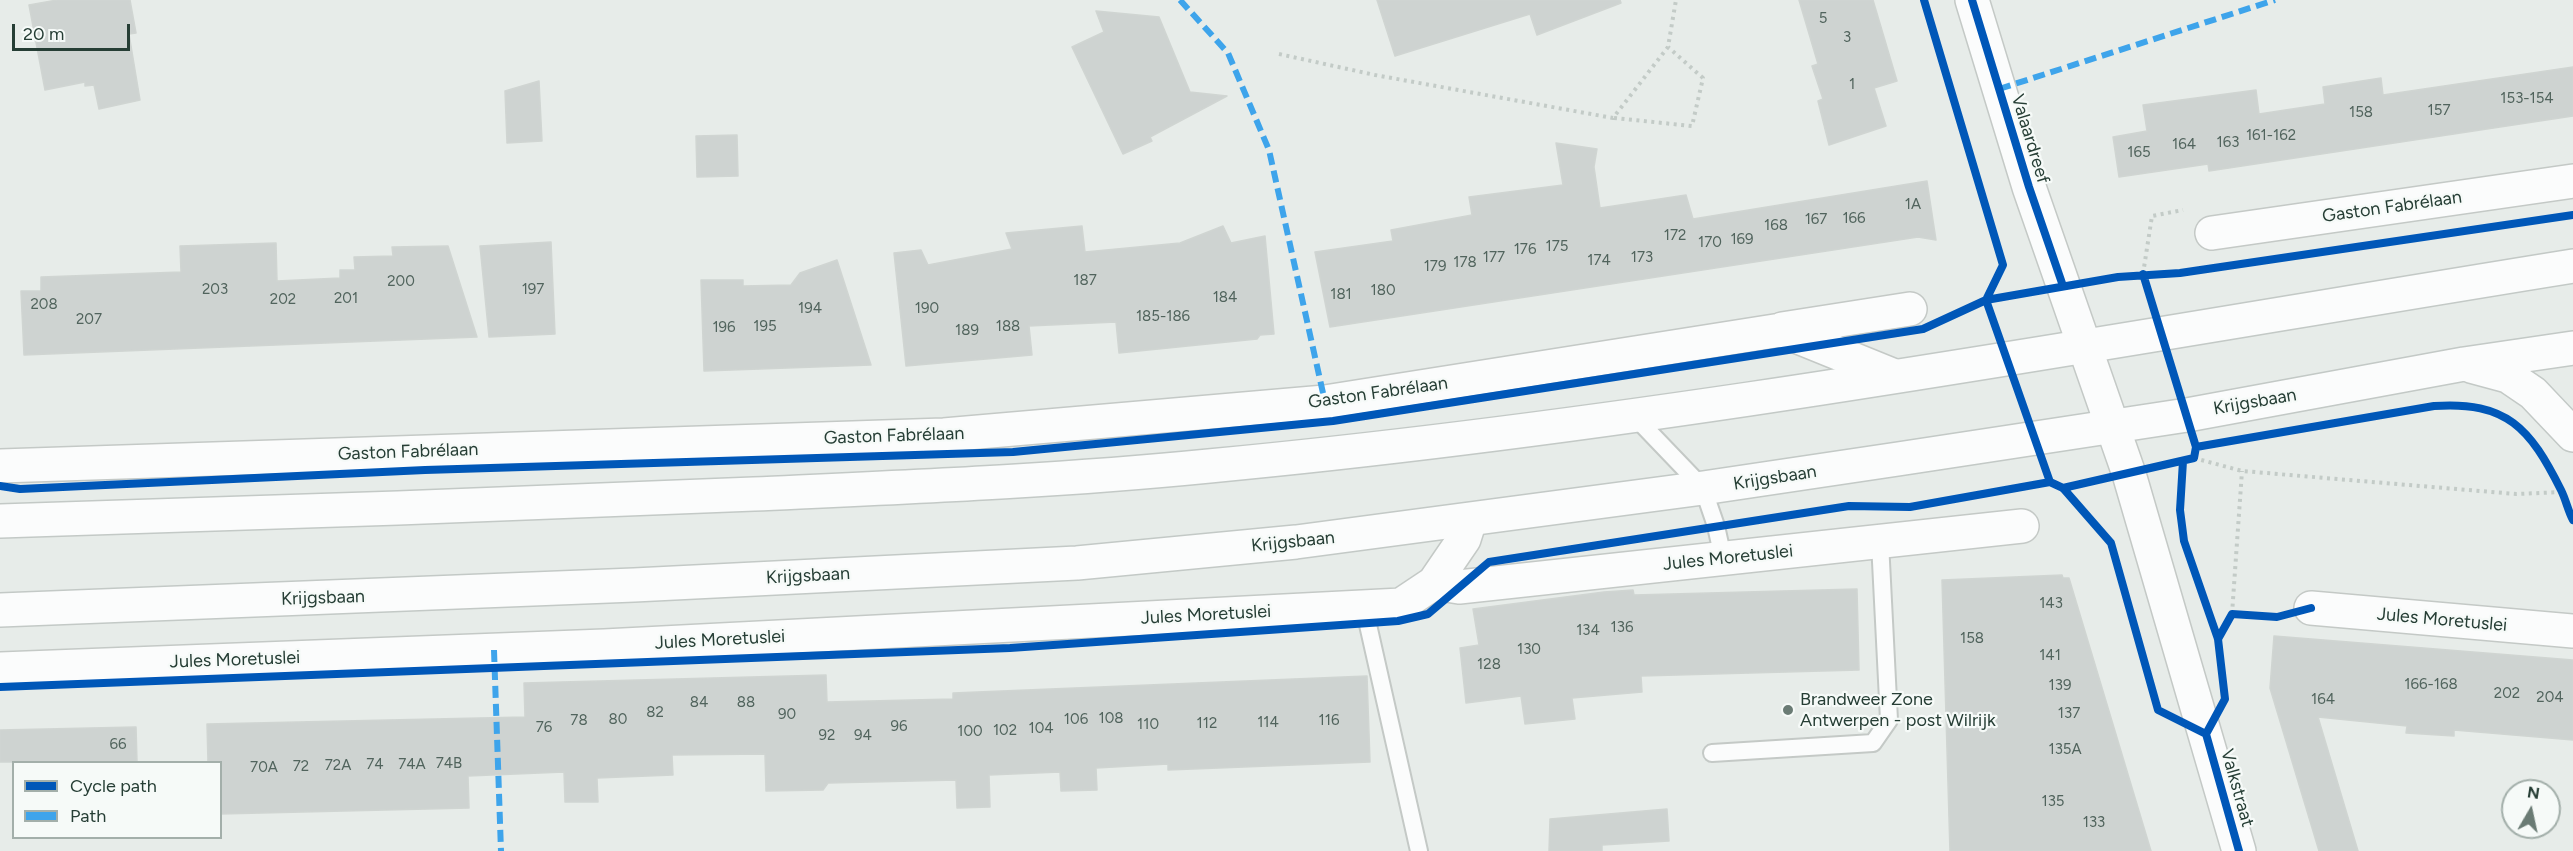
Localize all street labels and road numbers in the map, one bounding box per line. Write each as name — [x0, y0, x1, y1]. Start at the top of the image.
street label: Valaardreef — [2006, 92, 2054, 186]
street label: Gaston Fabrélaan — [2321, 187, 2463, 227]
street label: Gaston Fabrélaan — [1307, 373, 1449, 413]
street label: Krijgsbaan — [2212, 384, 2298, 420]
street label: Gaston Fabrélaan — [823, 423, 965, 449]
street label: Gaston Fabrélaan — [337, 439, 479, 465]
street label: Krijgsbaan — [1732, 461, 1818, 495]
street label: Krijgsbaan — [1250, 527, 1336, 557]
street label: Jules Moretuslei — [1662, 540, 1794, 576]
street label: Krijgsbaan — [766, 563, 850, 589]
street label: Krijgsbaan — [281, 586, 365, 610]
street label: Jules Moretuslei — [1140, 601, 1272, 629]
street label: Jules Moretuslei — [2376, 604, 2508, 636]
street label: Jules Moretuslei — [654, 626, 786, 654]
street label: Jules Moretuslei — [169, 647, 301, 673]
street label: Valkstraat — [2216, 747, 2258, 829]

